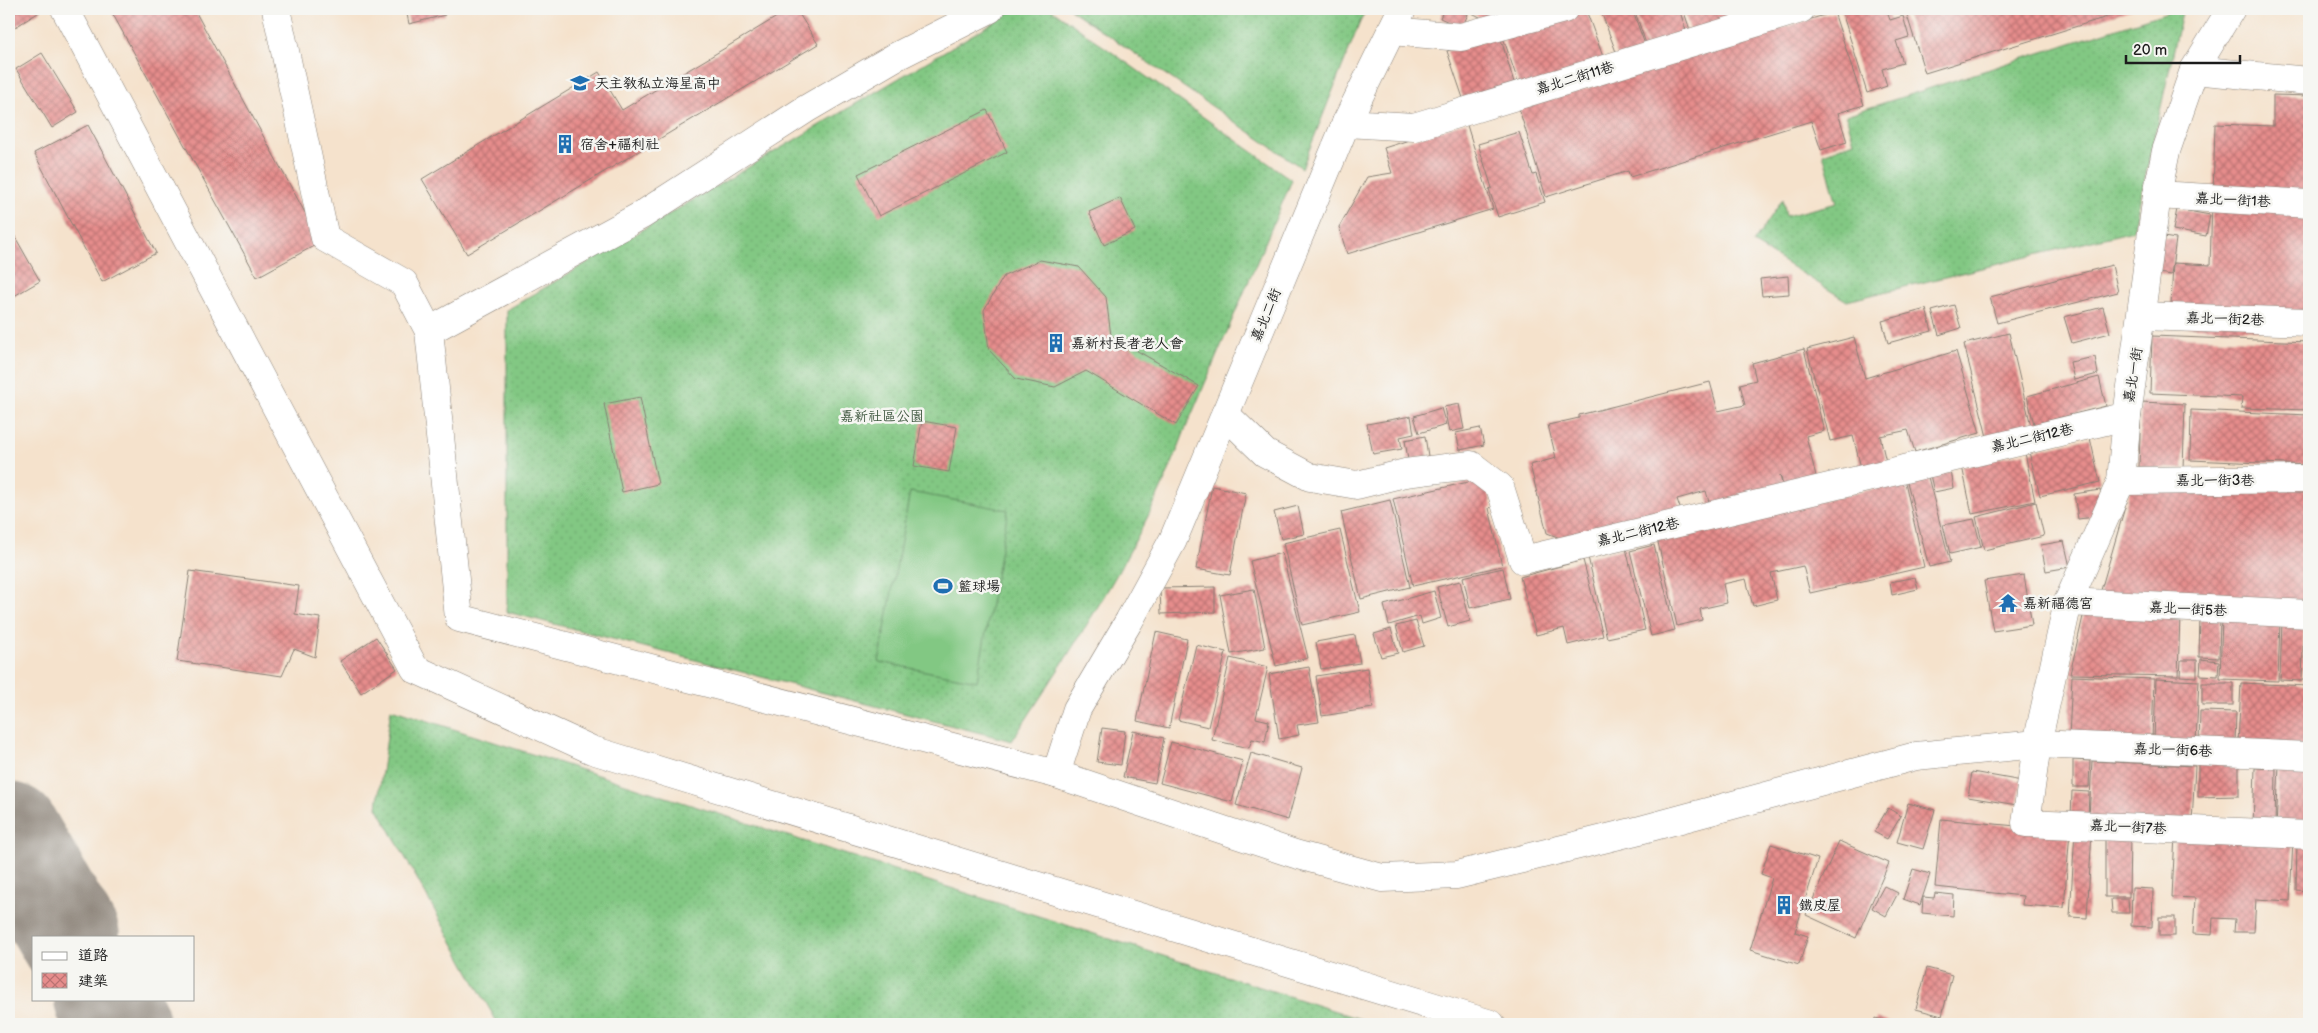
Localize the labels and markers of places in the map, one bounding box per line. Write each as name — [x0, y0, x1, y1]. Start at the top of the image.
school or university icon: 天主教私立海星高中 — [569, 72, 591, 94]
place label: 天主教私立海星高中 — [595, 75, 721, 92]
building icon: 宿舍+福利社 — [554, 133, 576, 155]
place label: 宿舍+福利社 — [580, 136, 659, 153]
building icon: 嘉新村長者老人會 — [1045, 332, 1067, 354]
place label: 嘉新村長者老人會 — [1071, 335, 1184, 352]
sports icon: 籃球場 — [932, 575, 954, 597]
place label: 籃球場 — [958, 578, 1000, 595]
temple icon: 嘉新福德宮 — [1997, 592, 2019, 614]
place label: 嘉新福德宮 — [2023, 595, 2093, 612]
building icon: 鐵皮屋 — [1773, 894, 1795, 916]
place label: 鐵皮屋 — [1799, 897, 1841, 914]

